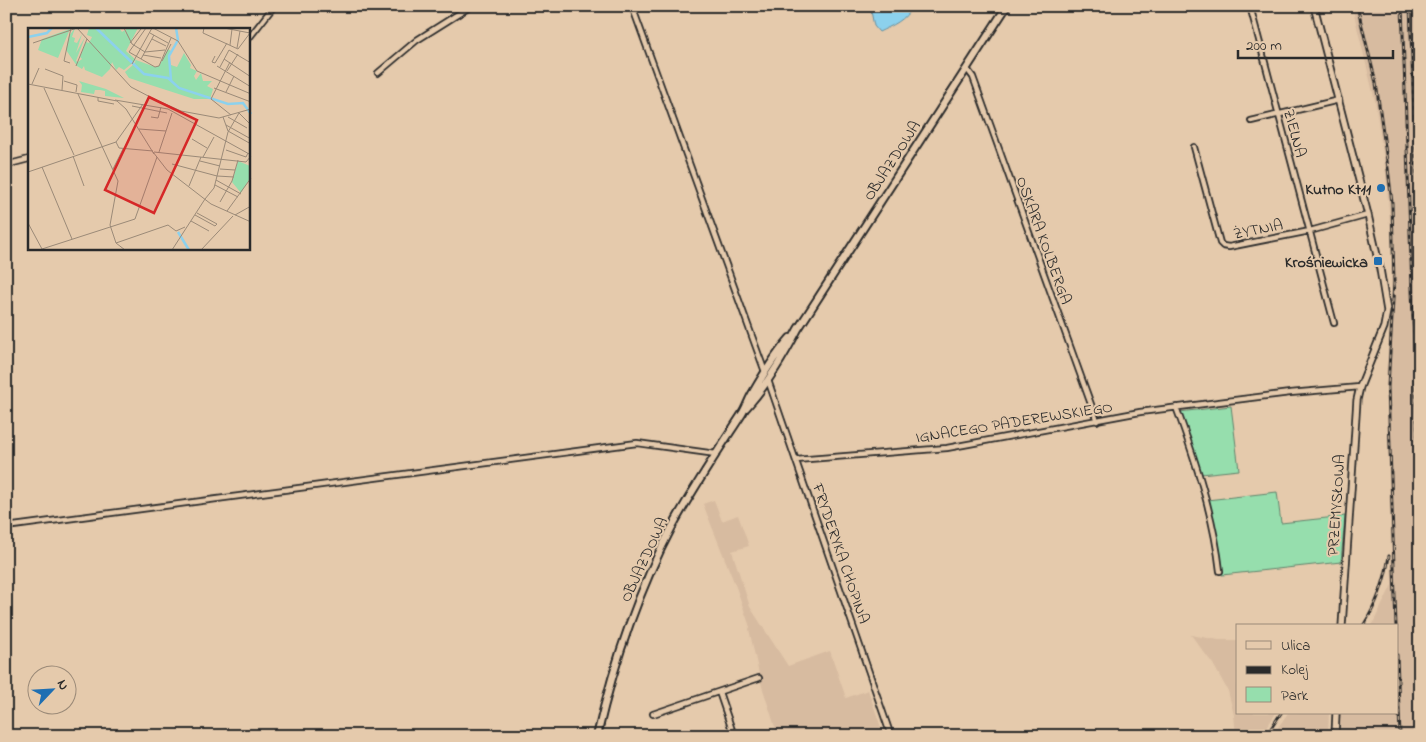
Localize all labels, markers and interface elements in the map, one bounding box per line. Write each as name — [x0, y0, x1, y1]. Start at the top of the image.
inset map — [28, 28, 250, 250]
scale bar — [1238, 28, 1394, 60]
text: 200 m — [1246, 35, 1282, 57]
street label: ZIELNA — [1276, 107, 1312, 160]
street label: OBJAZDOWA — [858, 116, 928, 206]
street label: OSKARA KOLBERGA — [1009, 173, 1077, 308]
place label: Kutno Kt11 — [1305, 178, 1372, 202]
marker: Kutno Kt11 — [1375, 182, 1387, 194]
street label: ŻYTNIA — [1232, 213, 1285, 247]
place label: Krośniewicka — [1285, 251, 1368, 275]
marker: Krośniewicka — [1372, 255, 1384, 267]
street label: IGNACEGO PADEREWSKIEGO — [914, 396, 1115, 450]
street label: PRZEMYSŁOWA — [1321, 453, 1353, 557]
street label: FRYDERYKA CHOPINA — [804, 479, 875, 627]
street label: OBJAZDOWA — [615, 513, 675, 606]
legend — [1236, 624, 1398, 714]
text: Ulica — [1281, 635, 1310, 657]
text: Kolej — [1281, 659, 1309, 681]
north arrow — [28, 664, 78, 714]
text: N — [51, 676, 74, 694]
text: Park — [1281, 685, 1309, 707]

